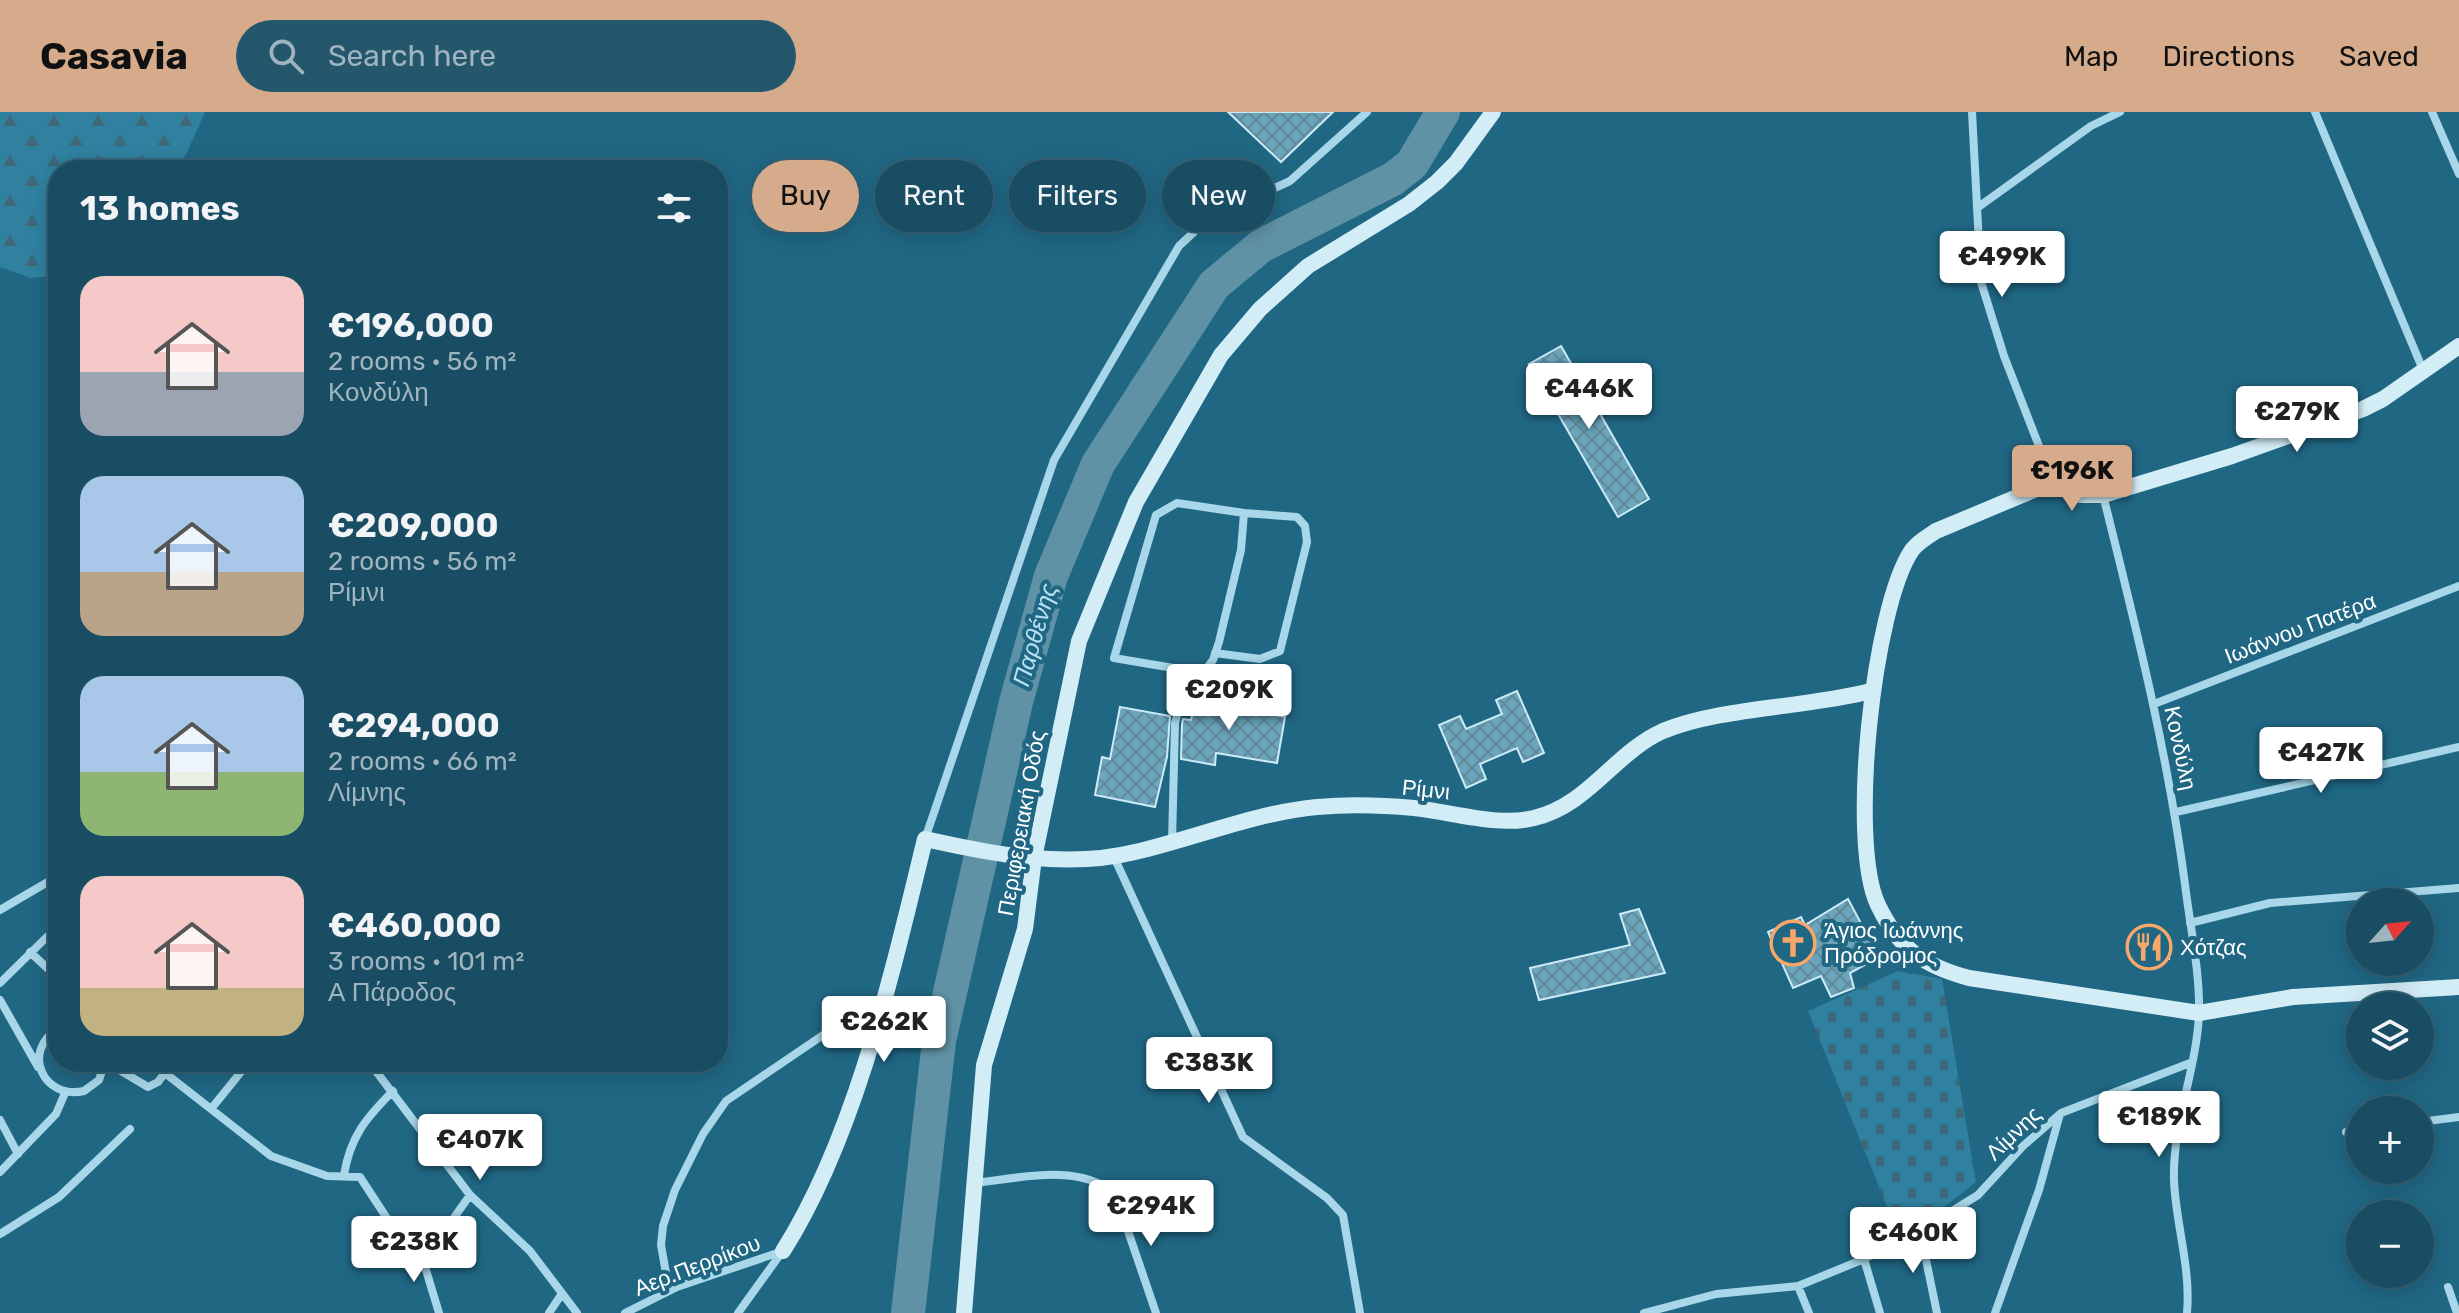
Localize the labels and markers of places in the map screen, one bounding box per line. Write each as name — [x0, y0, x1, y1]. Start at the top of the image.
pin: €499K — [1946, 231, 2058, 299]
pin: €446K — [1533, 363, 1645, 431]
pin: €279K — [2241, 386, 2353, 454]
pin: €196K — [2016, 445, 2128, 513]
pin: €209K — [1173, 664, 1285, 732]
pin: €427K — [2265, 727, 2377, 795]
place label: Άγιος Ιωάννης Πρόδρομος — [1824, 917, 1963, 969]
church icon: Άγιος Ιωάννης Πρόδρομος — [1769, 919, 1817, 967]
restaurant icon: Χότζας — [2125, 923, 2173, 971]
place label: Χότζας — [2180, 934, 2247, 961]
pin: €262K — [828, 996, 940, 1064]
pin: €383K — [1153, 1037, 1265, 1105]
pin: €189K — [2103, 1091, 2215, 1159]
pin: €407K — [424, 1114, 536, 1182]
pin: €294K — [1095, 1180, 1207, 1248]
pin: €460K — [1857, 1207, 1969, 1275]
pin: €238K — [358, 1216, 470, 1284]

